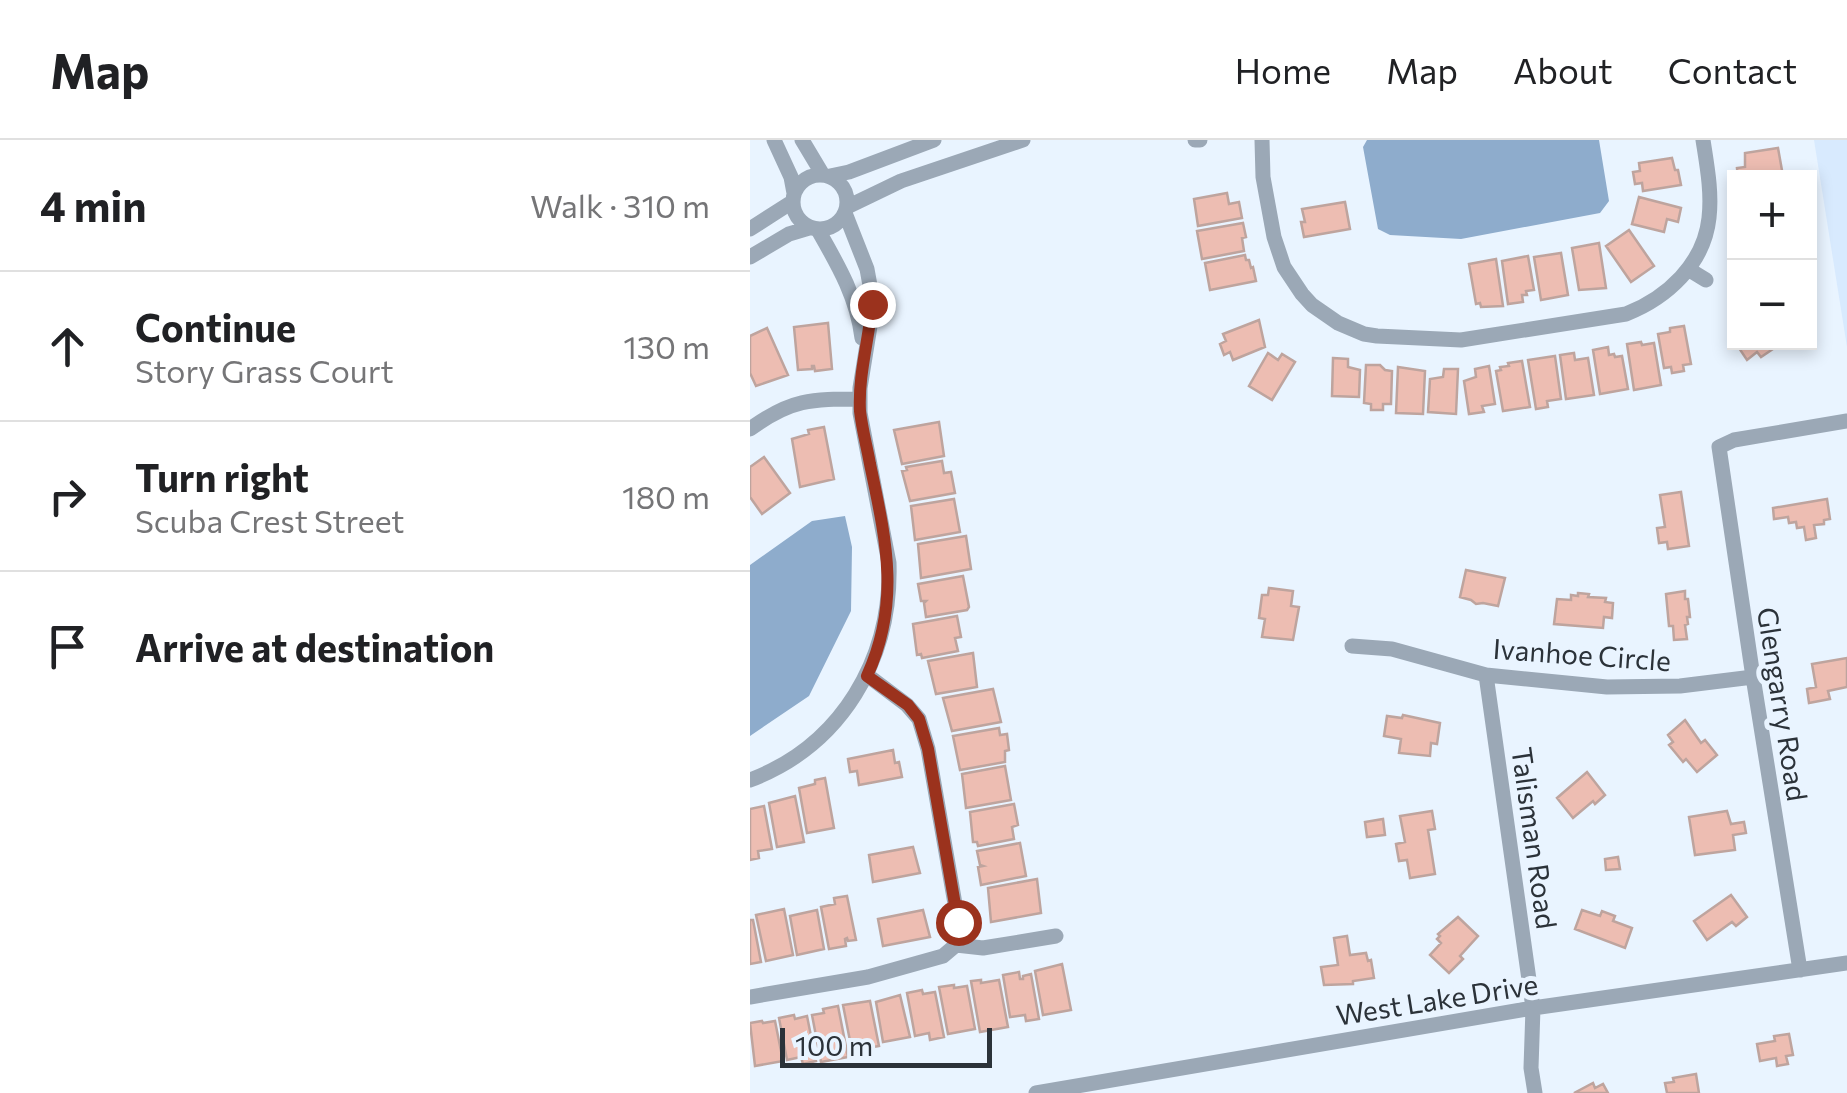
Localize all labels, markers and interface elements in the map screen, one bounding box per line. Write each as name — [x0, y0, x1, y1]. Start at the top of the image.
text: Map — [50, 40, 149, 99]
text: Home — [1235, 48, 1331, 91]
text: Map — [1386, 48, 1458, 91]
text: About — [1513, 48, 1613, 91]
text: Contact — [1668, 48, 1797, 91]
map controls — [1727, 170, 1817, 350]
button: + — [1727, 170, 1817, 260]
text: 4 min — [40, 179, 146, 231]
text: Walk · 310 m — [530, 185, 710, 225]
button: − — [1727, 260, 1817, 350]
route end — [850, 282, 896, 328]
text: Continue — [135, 303, 296, 350]
icon: ahead — [40, 319, 95, 374]
text: 130 m — [623, 326, 710, 366]
text: Story Grass Court — [135, 350, 394, 390]
text: Turn right — [135, 453, 309, 500]
icon: right — [40, 469, 95, 524]
text: 180 m — [622, 476, 710, 516]
text: Scuba Crest Street — [135, 500, 404, 540]
street label: Glengarry Road — [1751, 605, 1815, 803]
icon: arrive — [40, 619, 95, 674]
text: Arrive at destination — [135, 623, 494, 670]
street label: Ivanhoe Circle — [1492, 631, 1672, 677]
street label: Talisman Road — [1505, 745, 1565, 931]
route start — [936, 900, 982, 946]
street label: West Lake Drive — [1334, 966, 1540, 1032]
scale bar — [780, 1023, 992, 1068]
text: 100 m — [795, 1028, 873, 1062]

